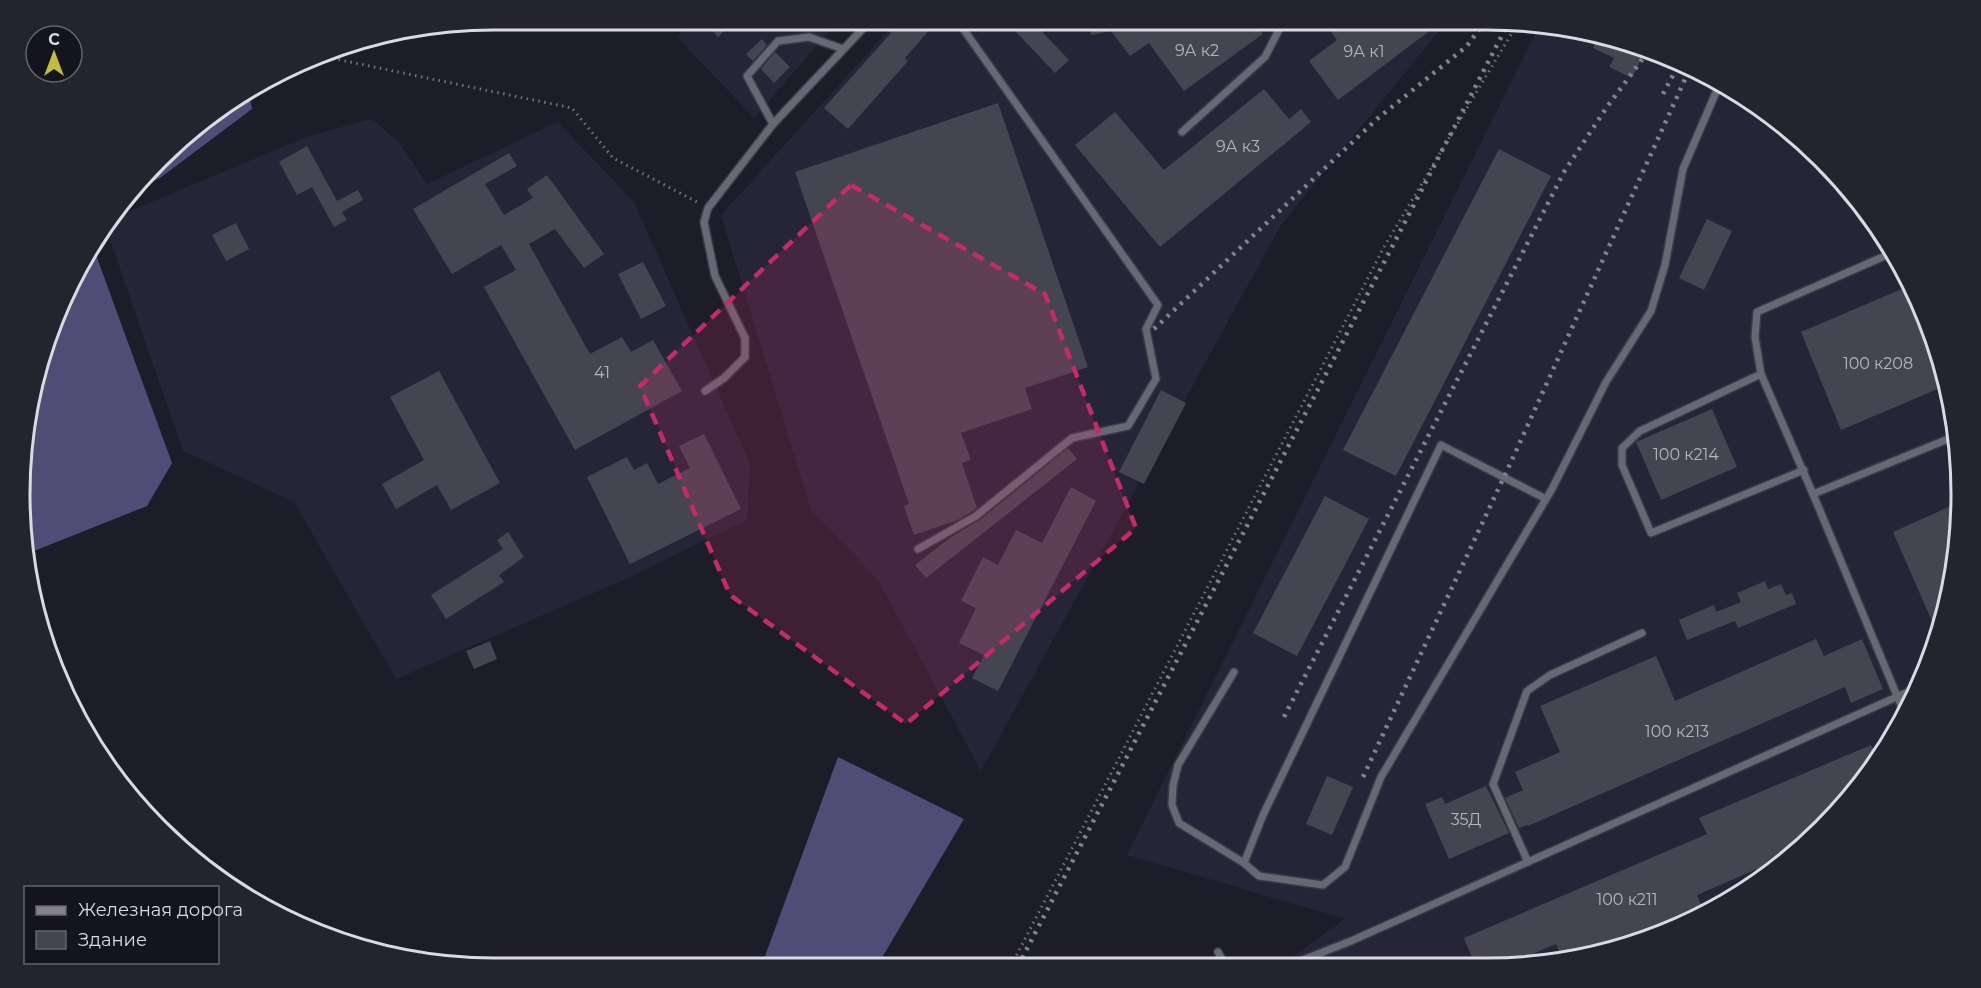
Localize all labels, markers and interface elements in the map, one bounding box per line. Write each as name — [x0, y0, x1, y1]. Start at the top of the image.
north arrow — [24, 24, 84, 84]
text: С — [48, 30, 60, 49]
house number: 9А к2 — [1175, 41, 1219, 60]
house number: 9А к1 — [1344, 42, 1384, 61]
house number: 9А к3 — [1216, 137, 1260, 156]
house number: 100 к208 — [1843, 354, 1913, 373]
house number: 41 — [594, 363, 610, 382]
house number: 100 к214 — [1653, 445, 1719, 464]
house number: 100 к213 — [1645, 722, 1709, 741]
house number: 35Д — [1451, 810, 1482, 829]
legend — [24, 886, 219, 964]
house number: 100 к211 — [1596, 890, 1658, 909]
text: Железная дорога — [78, 899, 243, 921]
text: Здание — [78, 929, 147, 951]

